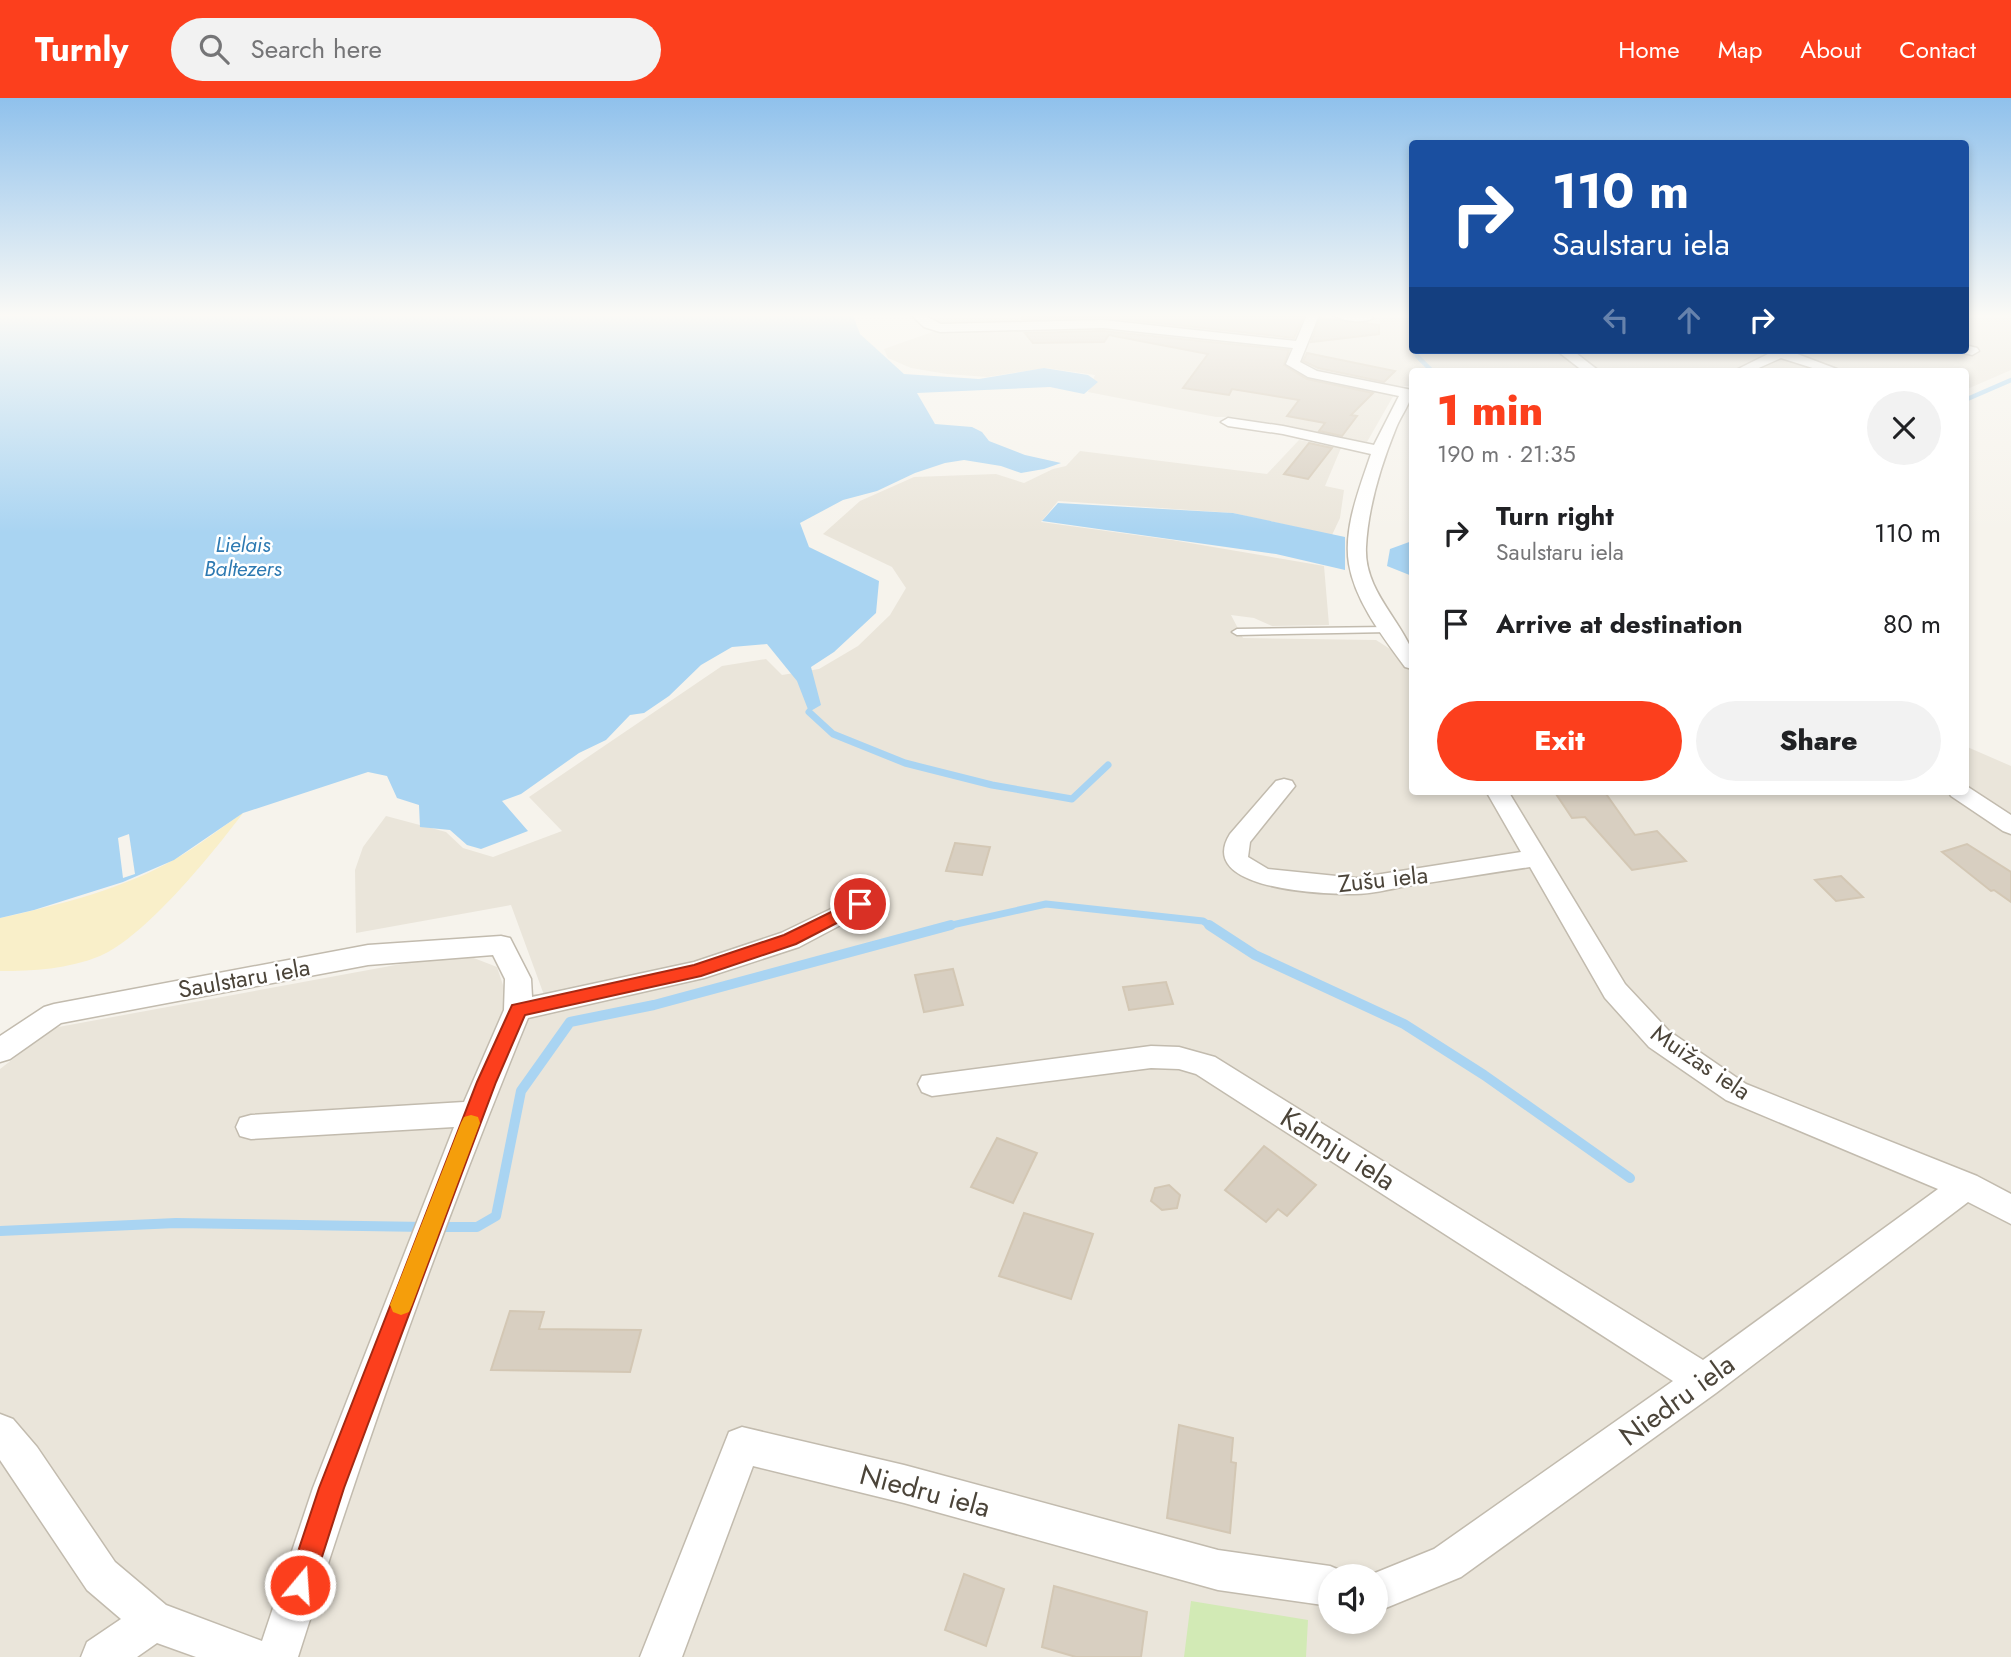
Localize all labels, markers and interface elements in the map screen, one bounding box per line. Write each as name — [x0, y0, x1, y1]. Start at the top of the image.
search box — [171, 18, 661, 81]
text: Turnly — [35, 26, 129, 73]
icon: search — [195, 30, 233, 68]
text: Search here — [251, 30, 382, 68]
text: Home — [1618, 32, 1680, 67]
text: Map — [1718, 32, 1762, 67]
text: About — [1800, 32, 1861, 67]
text: Contact — [1899, 32, 1976, 67]
text: 110 m — [1552, 156, 1689, 226]
icon: right — [1437, 168, 1528, 259]
text: Saulstaru iela — [1552, 221, 1730, 267]
icon: left — [1597, 301, 1635, 339]
icon: ahead — [1670, 301, 1708, 339]
icon: right — [1743, 301, 1781, 339]
text: 1 min — [1437, 380, 1543, 441]
button: close — [1867, 391, 1941, 465]
text: 190 m · 21:35 — [1437, 437, 1576, 471]
text: Turn right — [1496, 497, 1614, 535]
icon: right — [1437, 514, 1475, 552]
text: 110 m — [1874, 514, 1941, 552]
water label: Lielais Baltezers — [204, 530, 283, 584]
text: Saulstaru iela — [1496, 535, 1624, 569]
icon: arrive — [1437, 605, 1475, 643]
text: Arrive at destination — [1496, 605, 1743, 643]
text: 80 m — [1883, 605, 1941, 643]
button: Exit — [1437, 701, 1682, 781]
button: Share — [1696, 701, 1941, 781]
street label: Zušu iela — [1336, 857, 1430, 901]
pin — [830, 874, 890, 934]
icon: arrive — [841, 885, 879, 923]
street label: Saulstaru iela — [175, 949, 313, 1007]
street label: Muižas iela — [1644, 1016, 1758, 1108]
street label: Kalmju iela — [1272, 1097, 1404, 1201]
street label: Niedru iela — [1611, 1344, 1743, 1456]
street label: Niedru iela — [855, 1454, 995, 1528]
position arrow — [263, 1548, 337, 1622]
map controls — [1318, 1564, 1388, 1634]
button: sound — [1318, 1564, 1388, 1634]

